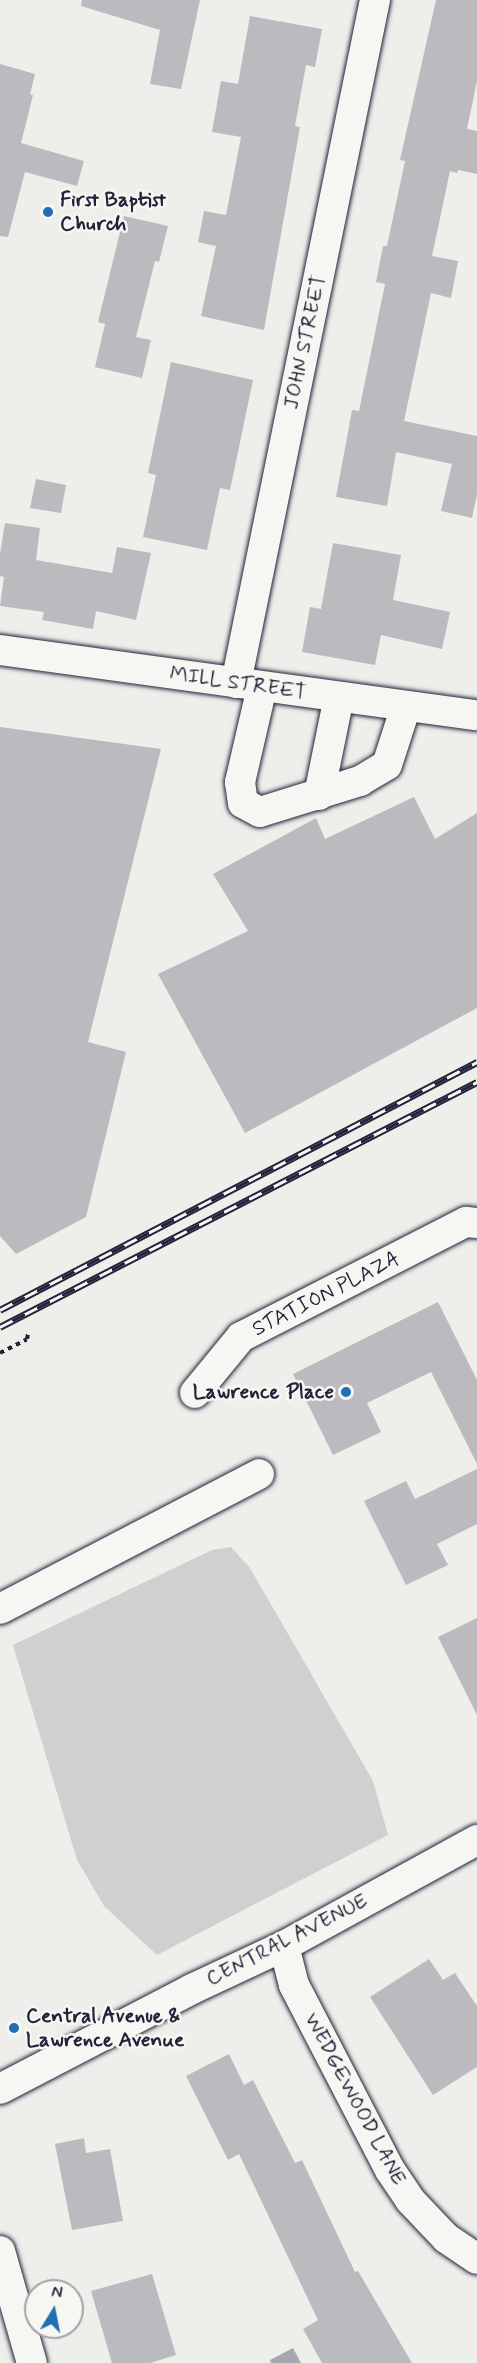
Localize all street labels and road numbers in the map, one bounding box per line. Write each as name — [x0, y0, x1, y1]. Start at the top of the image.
street label: JOHN STREET — [278, 273, 332, 411]
street label: MILL STREET — [168, 661, 308, 705]
street label: STATION PLAZA — [249, 1246, 403, 1342]
street label: CENTRAL AVENUE — [201, 1888, 373, 1992]
street label: WEDGEWOOD LANE — [298, 2007, 412, 2191]

